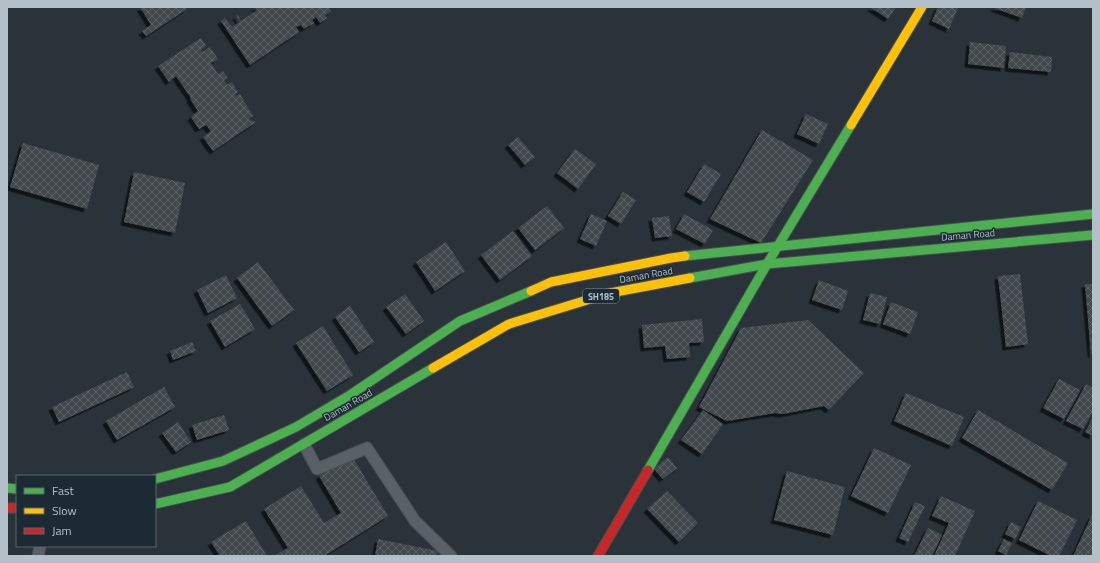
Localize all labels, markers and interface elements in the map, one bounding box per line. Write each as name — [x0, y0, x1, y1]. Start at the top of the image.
street label: Daman Road — [940, 225, 996, 245]
street label: Daman Road — [618, 263, 674, 287]
road number: SH185 — [583, 289, 619, 303]
street label: Daman Road — [321, 385, 375, 425]
legend — [16, 475, 156, 547]
text: Fast — [52, 481, 75, 500]
text: Slow — [52, 501, 77, 520]
text: Jam — [52, 521, 72, 540]

